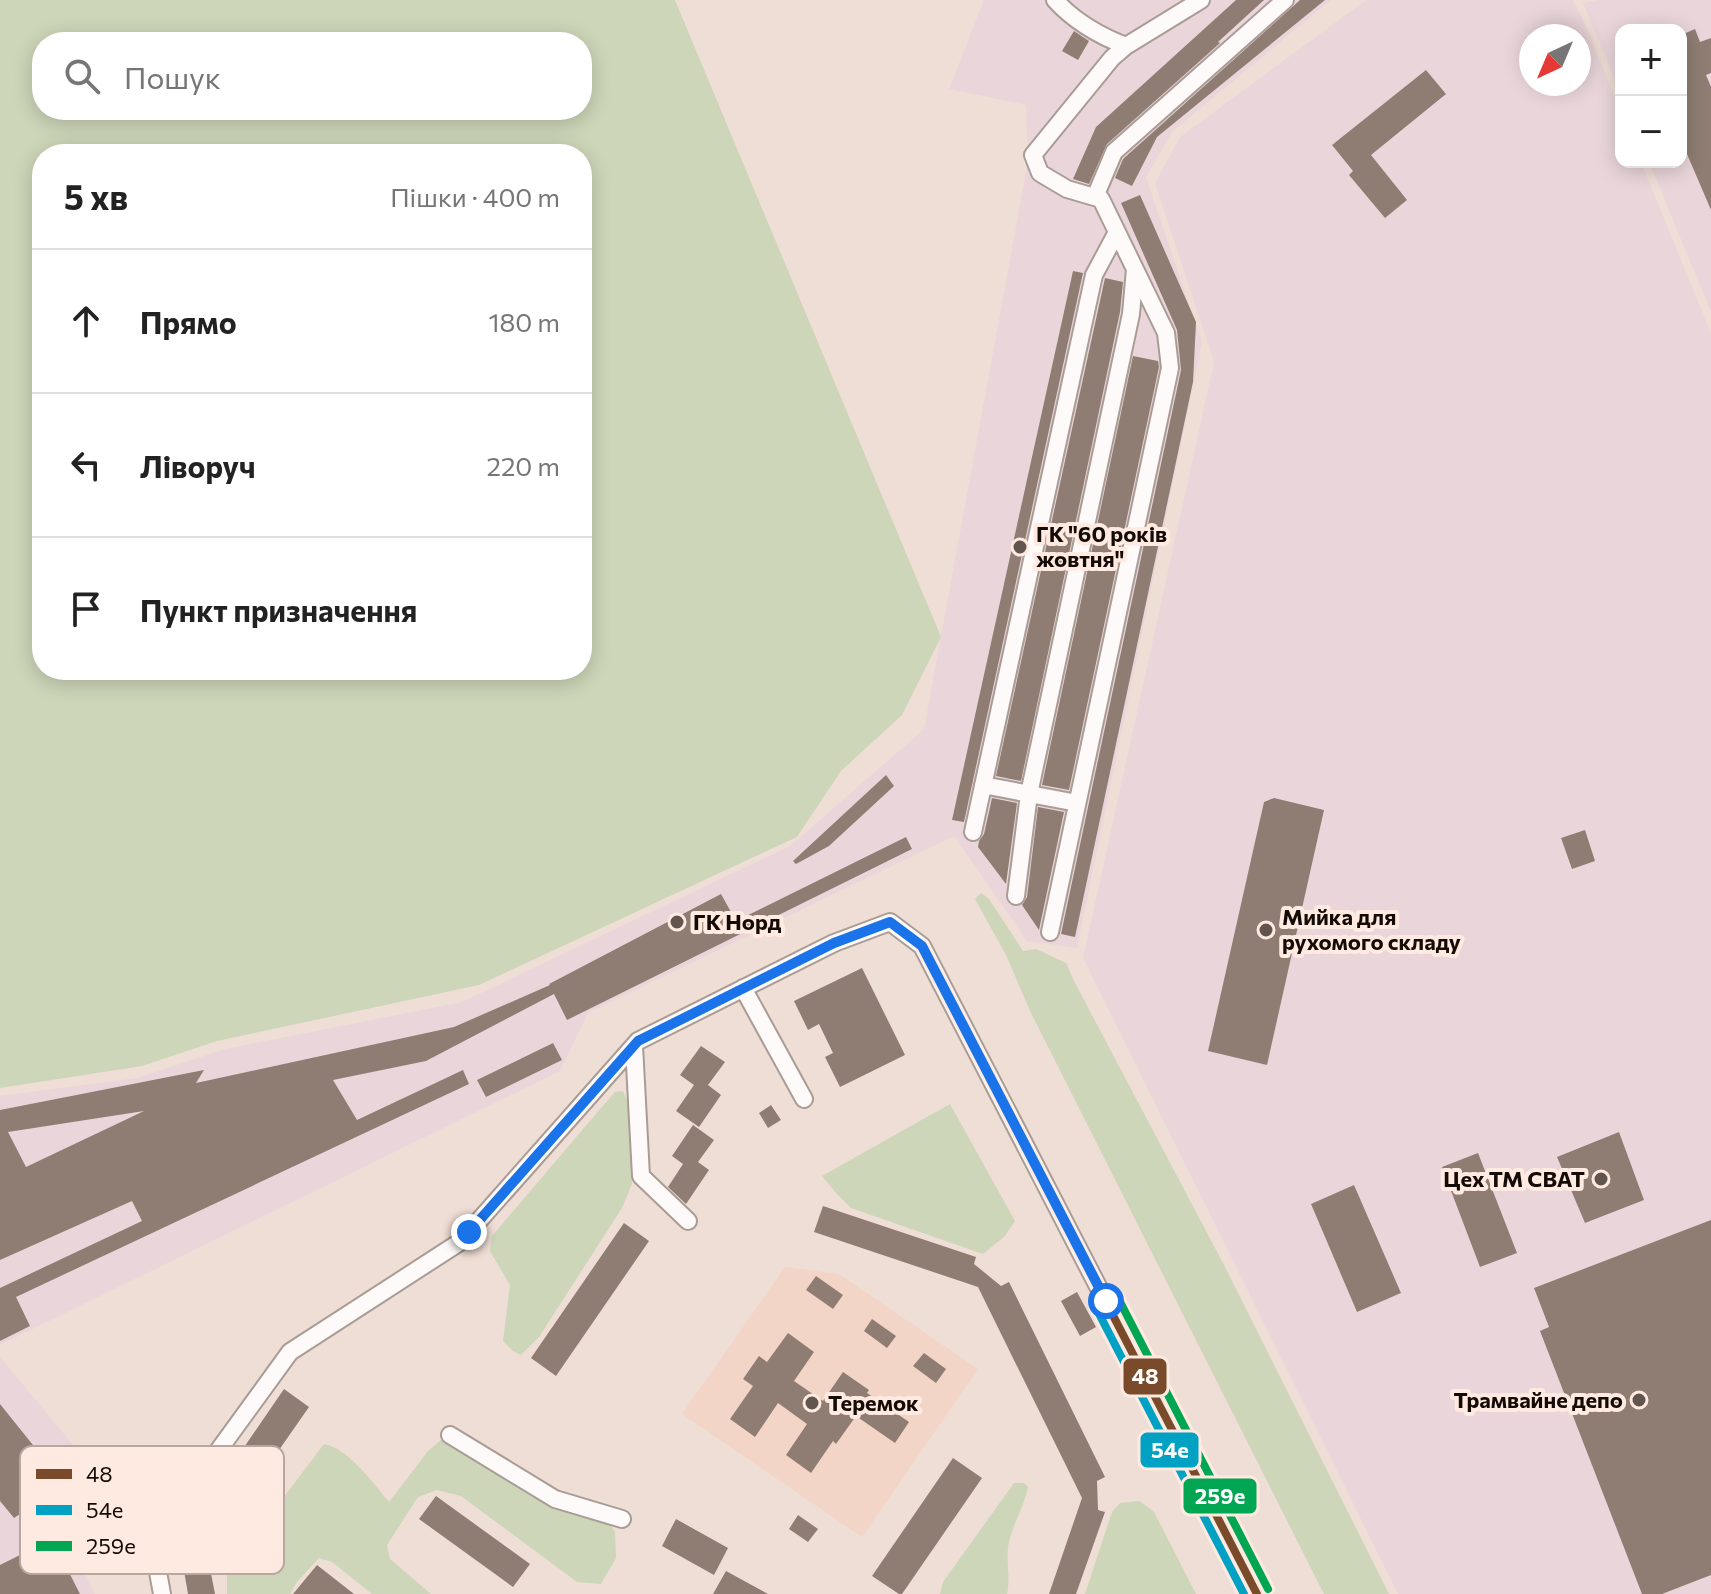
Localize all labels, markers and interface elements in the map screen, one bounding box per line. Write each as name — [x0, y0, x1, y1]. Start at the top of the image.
north arrow — [1519, 24, 1591, 96]
map controls — [1615, 24, 1687, 168]
button: + — [1615, 24, 1687, 96]
search box — [32, 32, 592, 120]
icon: search — [60, 54, 104, 98]
text: Пошук — [124, 58, 221, 95]
button: − — [1615, 96, 1687, 168]
text: 5 хв — [64, 175, 128, 217]
text: Пішки · 400 m — [390, 181, 560, 212]
icon: ahead — [64, 299, 108, 343]
text: Прямо — [140, 303, 237, 340]
text: 180 m — [488, 306, 560, 337]
icon: left — [64, 443, 108, 487]
text: Ліворуч — [140, 447, 256, 484]
text: 220 m — [487, 450, 560, 481]
place label: ГК "60 років жовтня" — [1036, 520, 1167, 572]
marker: ГК "60 років жовтня" — [1011, 538, 1029, 556]
icon: arrive — [64, 587, 108, 631]
text: Пункт призначення — [140, 591, 417, 628]
place label: Мийка для рухомого складу — [1282, 903, 1461, 955]
place label: ГК Норд — [693, 908, 782, 935]
marker: ГК Норд — [668, 913, 686, 931]
marker: Мийка для рухомого складу — [1257, 921, 1275, 939]
place label: Цех ТМ СВАТ — [1443, 1165, 1585, 1192]
marker: Цех ТМ СВАТ — [1592, 1170, 1610, 1188]
route end — [451, 1214, 487, 1250]
route start — [1088, 1283, 1124, 1319]
line badge: 48 — [1122, 1357, 1168, 1396]
text: 48 — [1131, 1362, 1159, 1389]
place label: Трамвайне депо — [1454, 1386, 1623, 1413]
place label: Теремок — [828, 1389, 919, 1416]
marker: Трамвайне депо — [1630, 1391, 1648, 1409]
marker: Теремок — [803, 1394, 821, 1412]
line badge: 54е — [1139, 1431, 1200, 1469]
text: 54е — [1151, 1436, 1189, 1463]
legend — [20, 1446, 284, 1574]
text: 48 — [86, 1460, 113, 1487]
line badge: 259е — [1182, 1477, 1258, 1515]
text: 259е — [1195, 1482, 1245, 1509]
text: 54е — [86, 1496, 123, 1523]
text: 259е — [86, 1532, 136, 1559]

